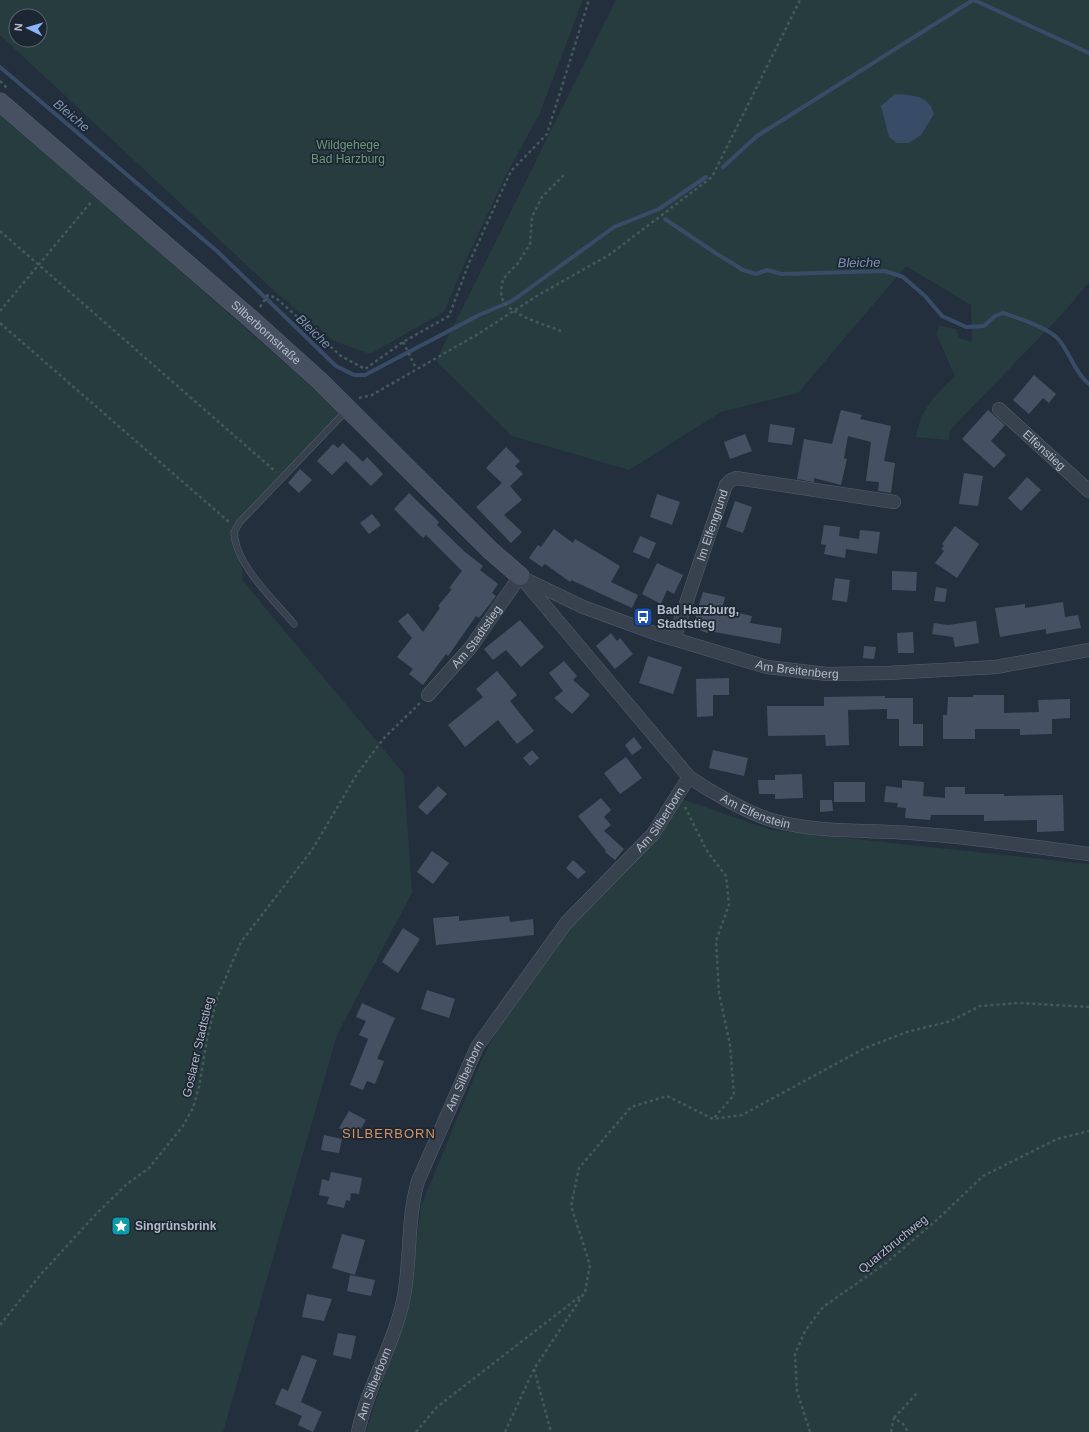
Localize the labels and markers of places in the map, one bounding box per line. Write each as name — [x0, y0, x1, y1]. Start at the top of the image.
place label: Bad Harzburg, Stadtstieg — [657, 603, 739, 631]
bus stop icon: Bad Harzburg, Stadtstieg — [632, 606, 654, 628]
place icon: Singrünsbrink — [110, 1215, 132, 1237]
place label: Singrünsbrink — [135, 1219, 217, 1233]

